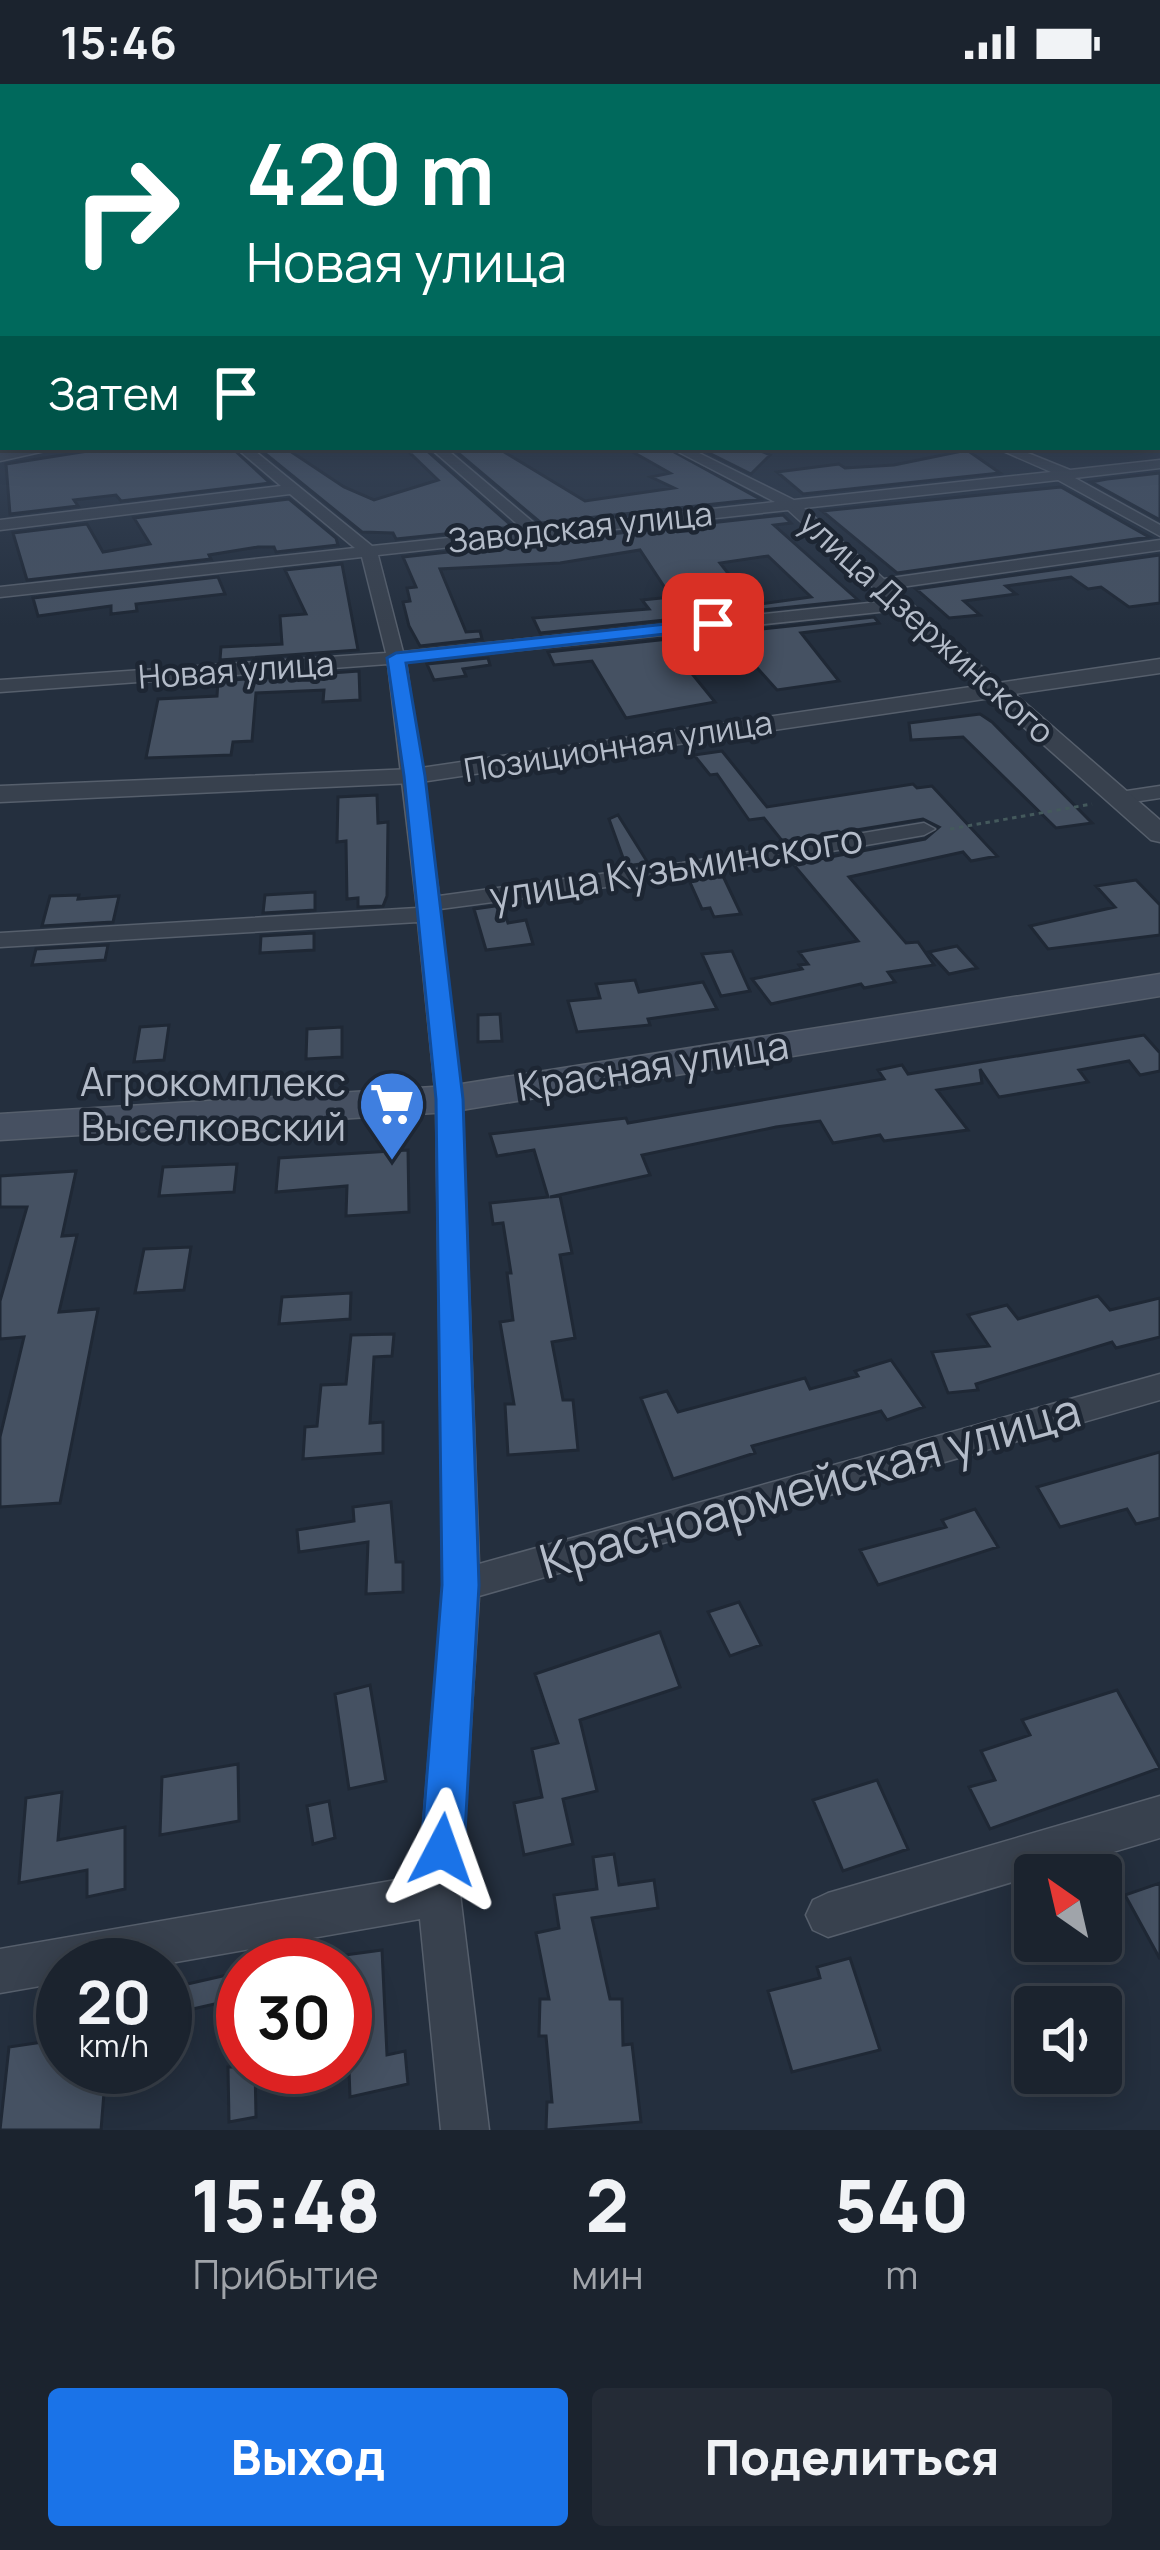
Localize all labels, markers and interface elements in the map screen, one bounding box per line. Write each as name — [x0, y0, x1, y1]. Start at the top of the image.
text: 15:46 — [60, 11, 177, 73]
text: 420 m — [246, 115, 495, 230]
icon: right — [48, 132, 204, 288]
text: Новая улица — [246, 224, 567, 298]
icon: arrive — [203, 360, 269, 426]
text: Затем — [48, 362, 179, 424]
street label: Заводская улица — [445, 490, 715, 563]
street label: улица Дзержинского — [790, 500, 1065, 753]
pin — [662, 573, 764, 675]
icon: arrive — [680, 591, 746, 657]
street label: Новая улица — [137, 640, 335, 699]
street label: Позиционная улица — [461, 699, 775, 792]
street label: улица Кузьминского — [485, 810, 866, 922]
street label: Красная улица — [513, 1017, 792, 1113]
place label: Агрокомплекс Выселковский — [80, 1054, 346, 1153]
supermarket icon: Агрокомплекс Выселковский — [357, 1069, 427, 1163]
street label: Красноармейская улица — [532, 1376, 1087, 1593]
position arrow — [379, 1787, 505, 1913]
north arrow — [1014, 1854, 1122, 1962]
map controls — [1014, 1854, 1122, 2094]
speed limit sign: 30 — [216, 1938, 372, 2094]
text: 20 — [76, 1960, 152, 2042]
button: sound — [1014, 1986, 1122, 2094]
text: km/h — [79, 2025, 149, 2066]
text: 15:48 — [191, 2155, 381, 2254]
text: 2 — [586, 2155, 629, 2254]
text: 540 — [834, 2155, 969, 2254]
text: Прибытие — [193, 2247, 379, 2301]
text: мин — [571, 2247, 643, 2301]
text: m — [885, 2247, 918, 2301]
button: Выход — [48, 2388, 568, 2526]
button: Поделиться — [592, 2388, 1112, 2526]

